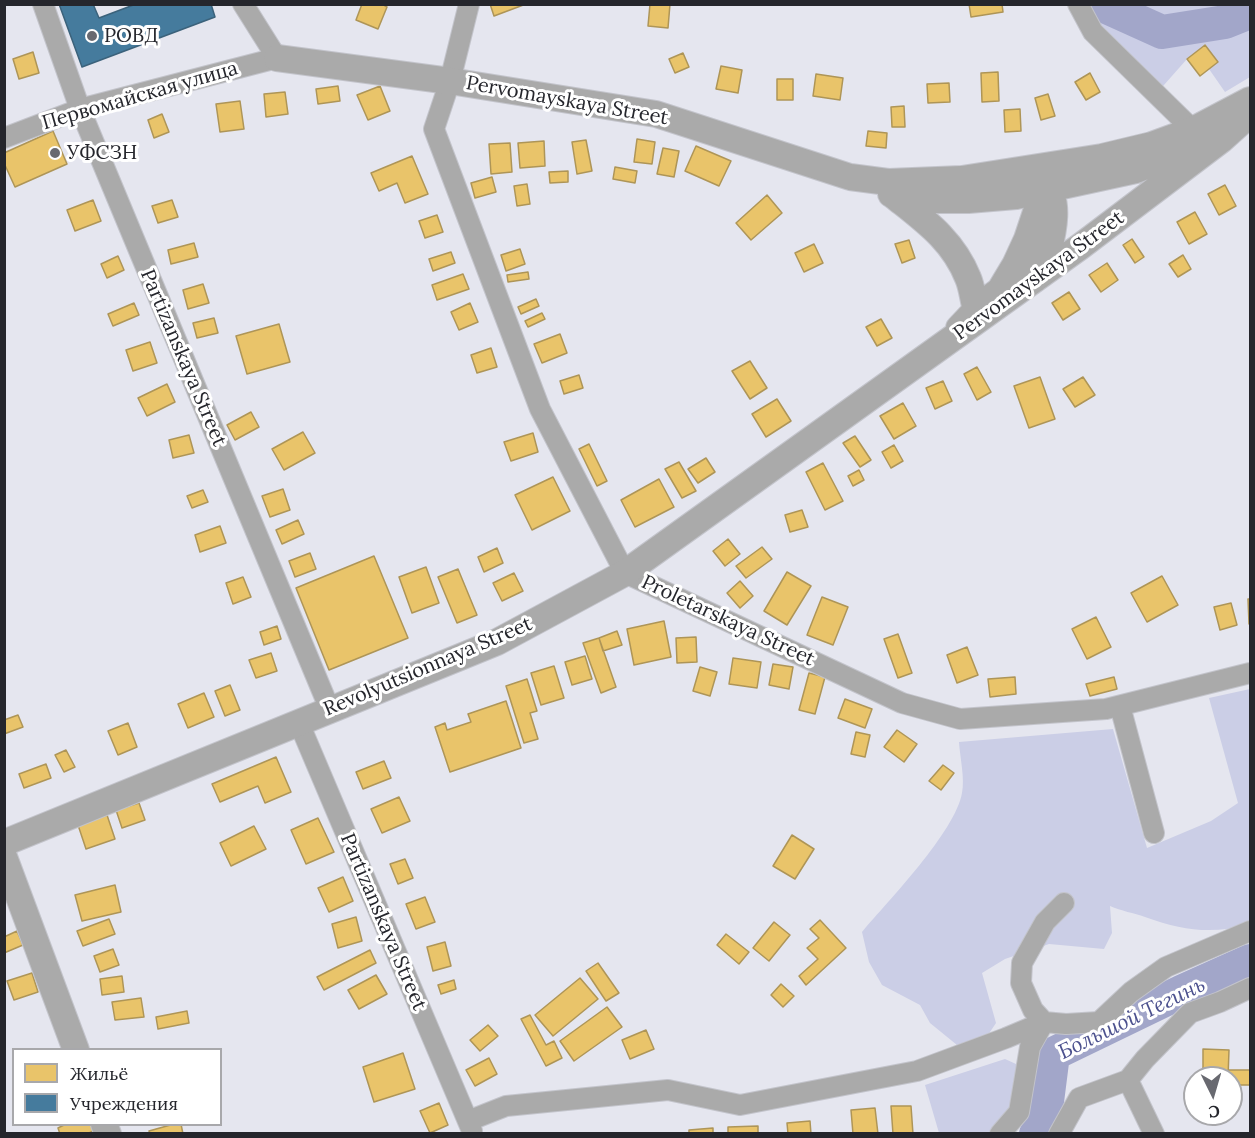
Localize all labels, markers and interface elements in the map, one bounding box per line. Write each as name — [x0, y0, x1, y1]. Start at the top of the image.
place label: РОВД — [104, 24, 158, 48]
marker: РОВД — [85, 29, 99, 43]
street label: Первомайская улица — [39, 57, 241, 135]
street label: Pervomayskaya Street — [464, 71, 670, 131]
place label: УФСЗН — [67, 141, 137, 165]
marker: УФСЗН — [48, 146, 62, 160]
street label: Pervomayskaya Street — [949, 206, 1129, 346]
street label: Partizanskaya Street — [135, 266, 231, 450]
street label: Proletarskaya Street — [638, 570, 818, 672]
street label: Revolyutsionnaya Street — [320, 612, 536, 722]
street label: Partizanskaya Street — [335, 830, 431, 1014]
water label: Большой Тегинь — [1055, 973, 1209, 1065]
legend — [12, 1048, 222, 1126]
text: Жильё — [70, 1062, 128, 1085]
north arrow — [1183, 1066, 1243, 1126]
text: Учреждения — [70, 1092, 178, 1115]
text: С — [1208, 1101, 1221, 1122]

